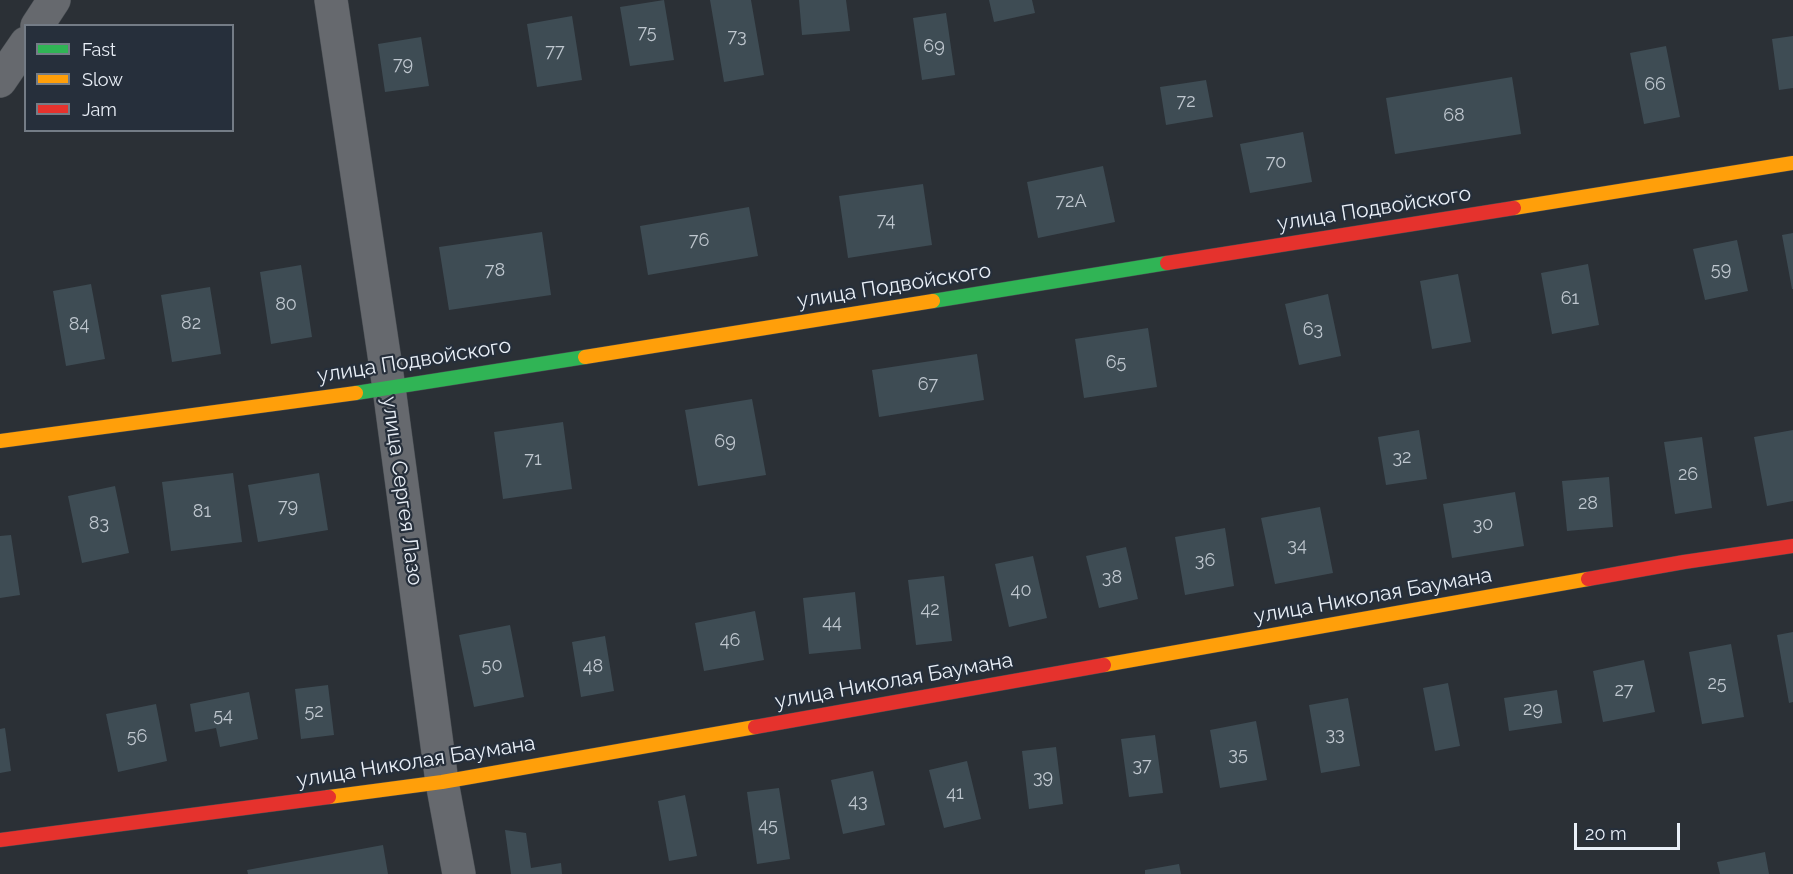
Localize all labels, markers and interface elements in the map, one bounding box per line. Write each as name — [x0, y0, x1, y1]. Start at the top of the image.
house number: 75 — [637, 22, 657, 44]
legend — [24, 24, 234, 132]
house number: 73 — [727, 26, 747, 48]
house number: 69 — [923, 36, 945, 58]
text: Fast — [82, 39, 116, 60]
house number: 77 — [545, 41, 565, 63]
house number: 79 — [393, 54, 413, 76]
text: Slow — [82, 69, 123, 90]
house number: 66 — [1644, 74, 1666, 96]
house number: 72 — [1176, 91, 1196, 113]
text: Jam — [82, 99, 117, 120]
house number: 68 — [1443, 105, 1465, 127]
house number: 70 — [1266, 152, 1286, 174]
street label: улица Подвойского — [1275, 181, 1473, 237]
house number: 72А — [1055, 191, 1087, 213]
house number: 74 — [877, 210, 895, 232]
house number: 76 — [689, 230, 709, 252]
street label: улица Подвойского — [795, 258, 993, 314]
house number: 59 — [1711, 259, 1731, 281]
house number: 78 — [485, 260, 505, 282]
house number: 61 — [1561, 288, 1579, 310]
house number: 80 — [275, 294, 297, 316]
house number: 82 — [181, 313, 201, 335]
house number: 84 — [69, 314, 89, 336]
house number: 63 — [1303, 319, 1323, 341]
street label: улица Подвойского — [315, 333, 513, 389]
house number: 65 — [1106, 352, 1126, 374]
house number: 67 — [918, 374, 938, 396]
street label: улица Сергея Лазо — [376, 395, 428, 587]
house number: 69 — [714, 431, 736, 453]
house number: 32 — [1393, 447, 1411, 469]
house number: 71 — [524, 449, 542, 471]
house number: 26 — [1678, 464, 1698, 486]
house number: 28 — [1578, 493, 1598, 515]
house number: 79 — [278, 496, 298, 518]
house number: 81 — [193, 501, 211, 523]
house number: 83 — [89, 513, 109, 535]
house number: 30 — [1473, 514, 1493, 536]
house number: 34 — [1287, 535, 1307, 557]
house number: 36 — [1195, 550, 1215, 572]
street label: улица Николая Баумана — [1252, 563, 1494, 629]
house number: 38 — [1102, 567, 1122, 589]
house number: 40 — [1011, 580, 1031, 602]
house number: 42 — [920, 599, 940, 621]
house number: 44 — [822, 612, 842, 634]
house number: 46 — [720, 630, 740, 652]
street label: улица Николая Баумана — [773, 648, 1015, 714]
house number: 50 — [482, 655, 502, 677]
house number: 48 — [583, 656, 603, 678]
house number: 25 — [1707, 673, 1727, 695]
house number: 27 — [1614, 680, 1634, 702]
house number: 29 — [1523, 699, 1543, 721]
house number: 52 — [304, 701, 324, 723]
house number: 54 — [213, 705, 233, 727]
house number: 33 — [1325, 724, 1345, 746]
house number: 56 — [127, 726, 147, 748]
street label: улица Николая Баумана — [295, 731, 537, 793]
house number: 35 — [1228, 744, 1248, 766]
house number: 37 — [1132, 755, 1152, 777]
house number: 39 — [1033, 767, 1053, 789]
house number: 41 — [946, 783, 964, 805]
house number: 43 — [848, 791, 868, 813]
scale bar — [1577, 811, 1684, 849]
house number: 45 — [758, 815, 778, 837]
text: 20 m — [1585, 823, 1627, 844]

